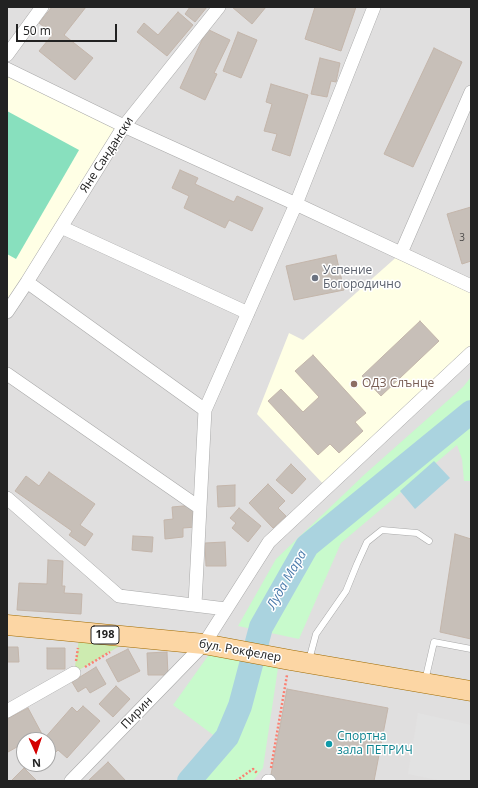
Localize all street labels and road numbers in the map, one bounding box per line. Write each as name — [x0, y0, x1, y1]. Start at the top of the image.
street label: Яне Сандански — [77, 114, 137, 196]
road number: 198 — [91, 626, 119, 644]
street label: бул. Рокфелер — [198, 637, 282, 665]
street label: Пирин — [118, 694, 156, 732]

